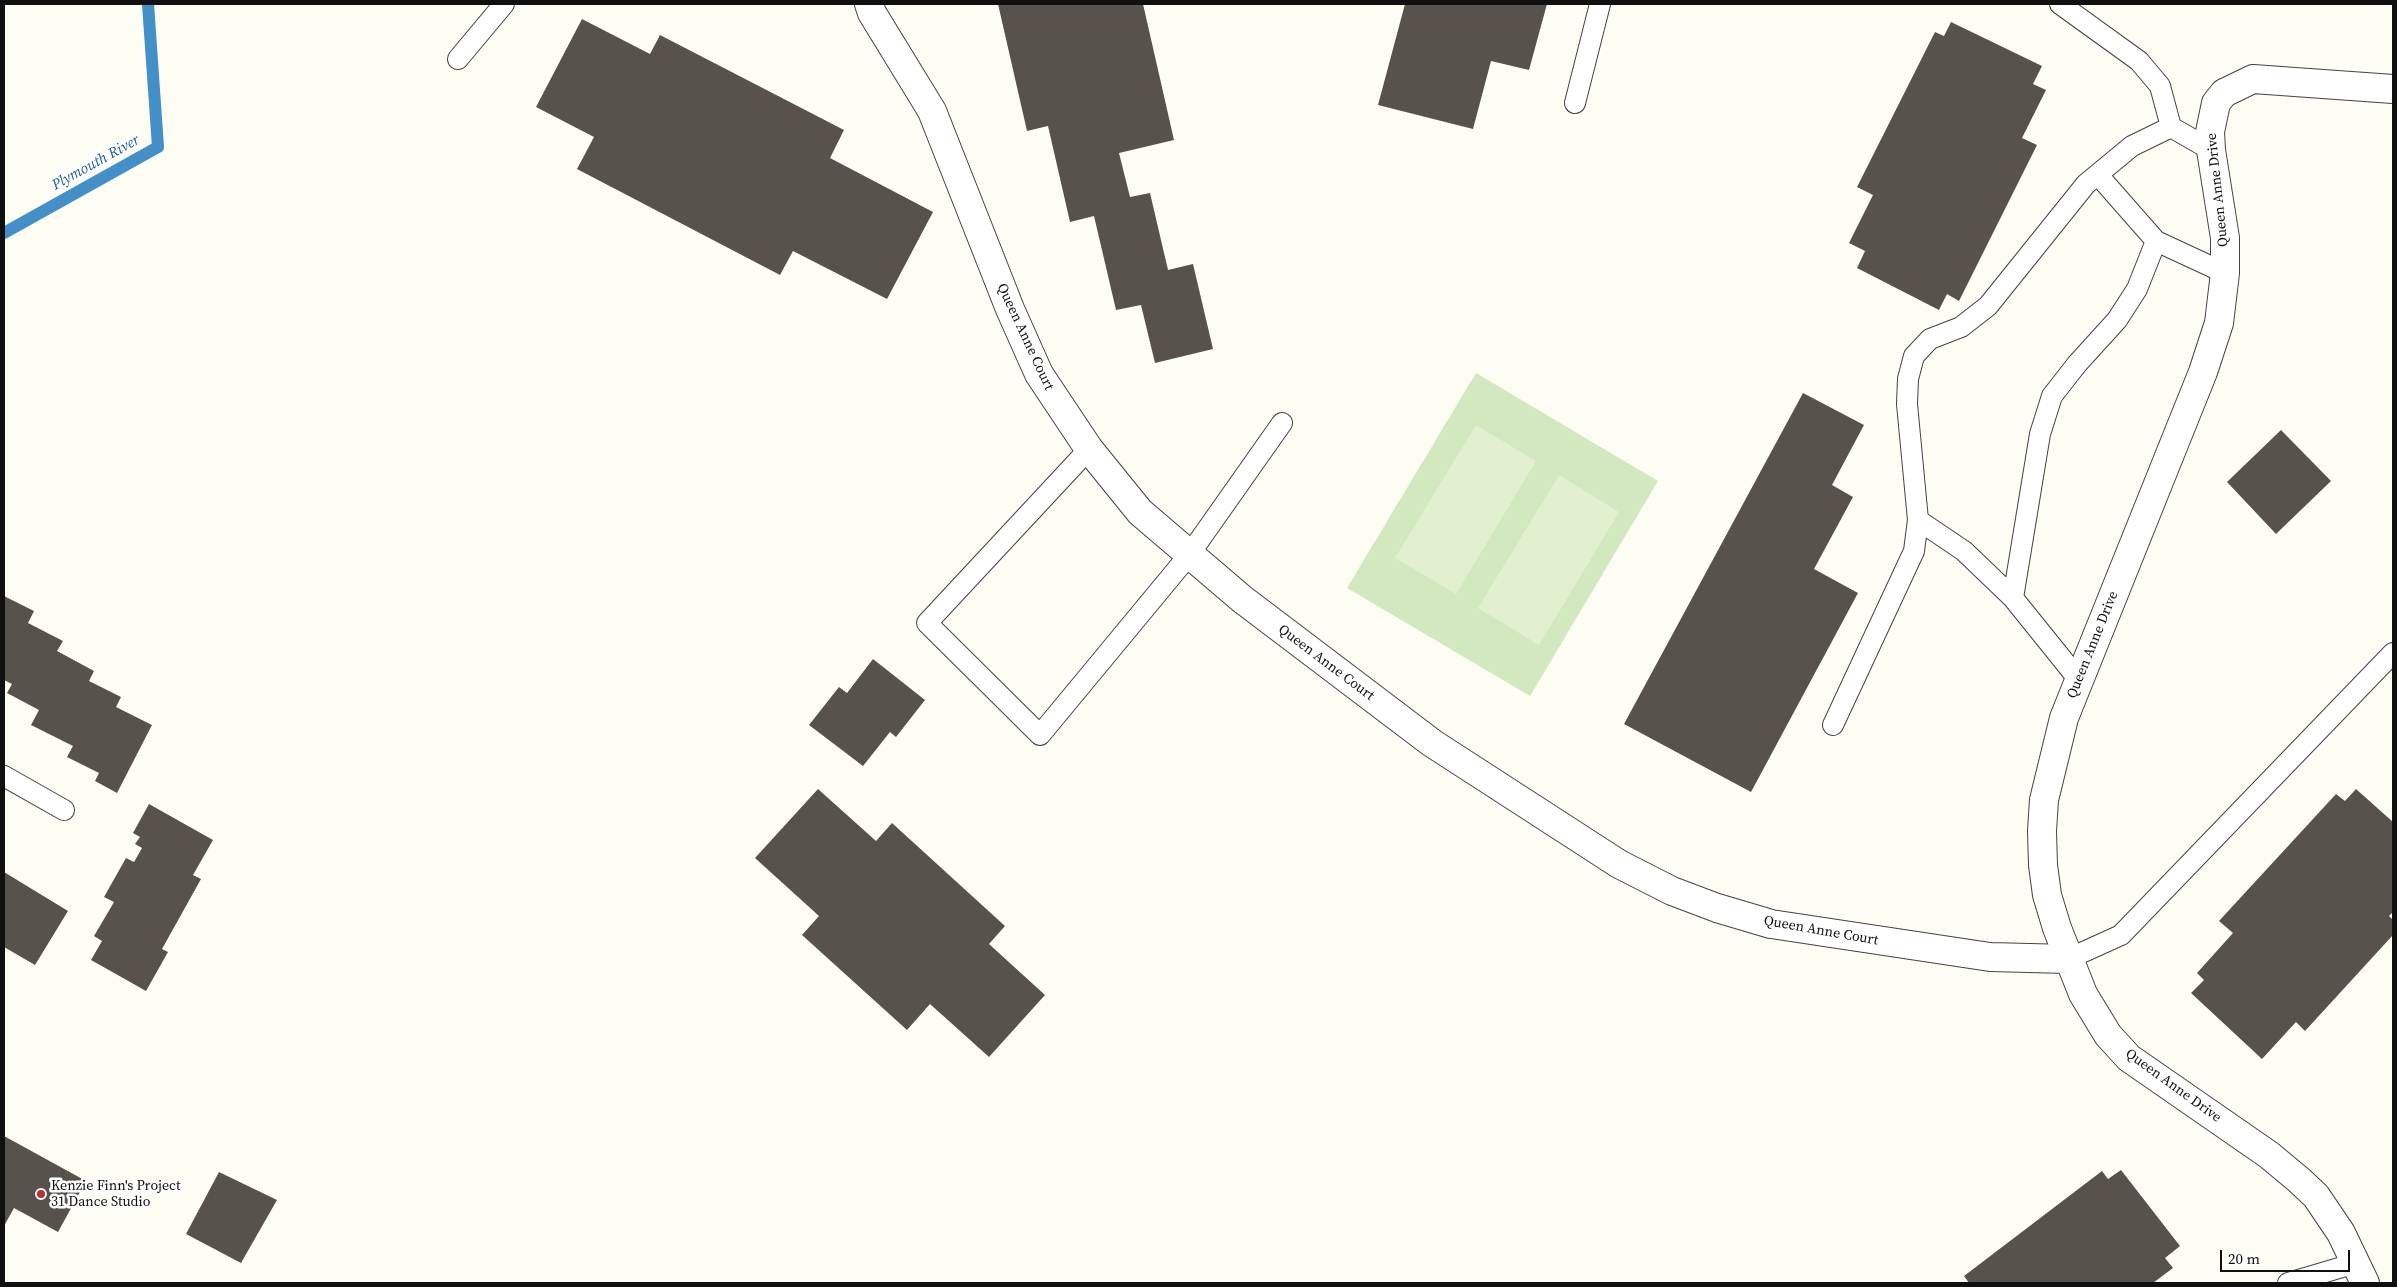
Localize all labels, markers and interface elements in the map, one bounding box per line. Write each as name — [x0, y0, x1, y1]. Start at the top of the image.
water label: Plymouth River — [49, 131, 143, 195]
street label: Queen Anne Drive — [2204, 132, 2232, 248]
street label: Queen Anne Court — [993, 281, 1057, 393]
street label: Queen Anne Drive — [2064, 589, 2122, 701]
street label: Queen Anne Court — [1275, 621, 1377, 705]
street label: Queen Anne Court — [1762, 913, 1880, 949]
street label: Queen Anne Drive — [2122, 1046, 2224, 1126]
place label: Kenzie Finn's Project 31 Dance Studio — [51, 1178, 180, 1210]
marker: Kenzie Finn's Project 31 Dance Studio — [35, 1188, 47, 1200]
scale bar — [2222, 1240, 2352, 1272]
text: 20 m — [2228, 1248, 2260, 1269]

